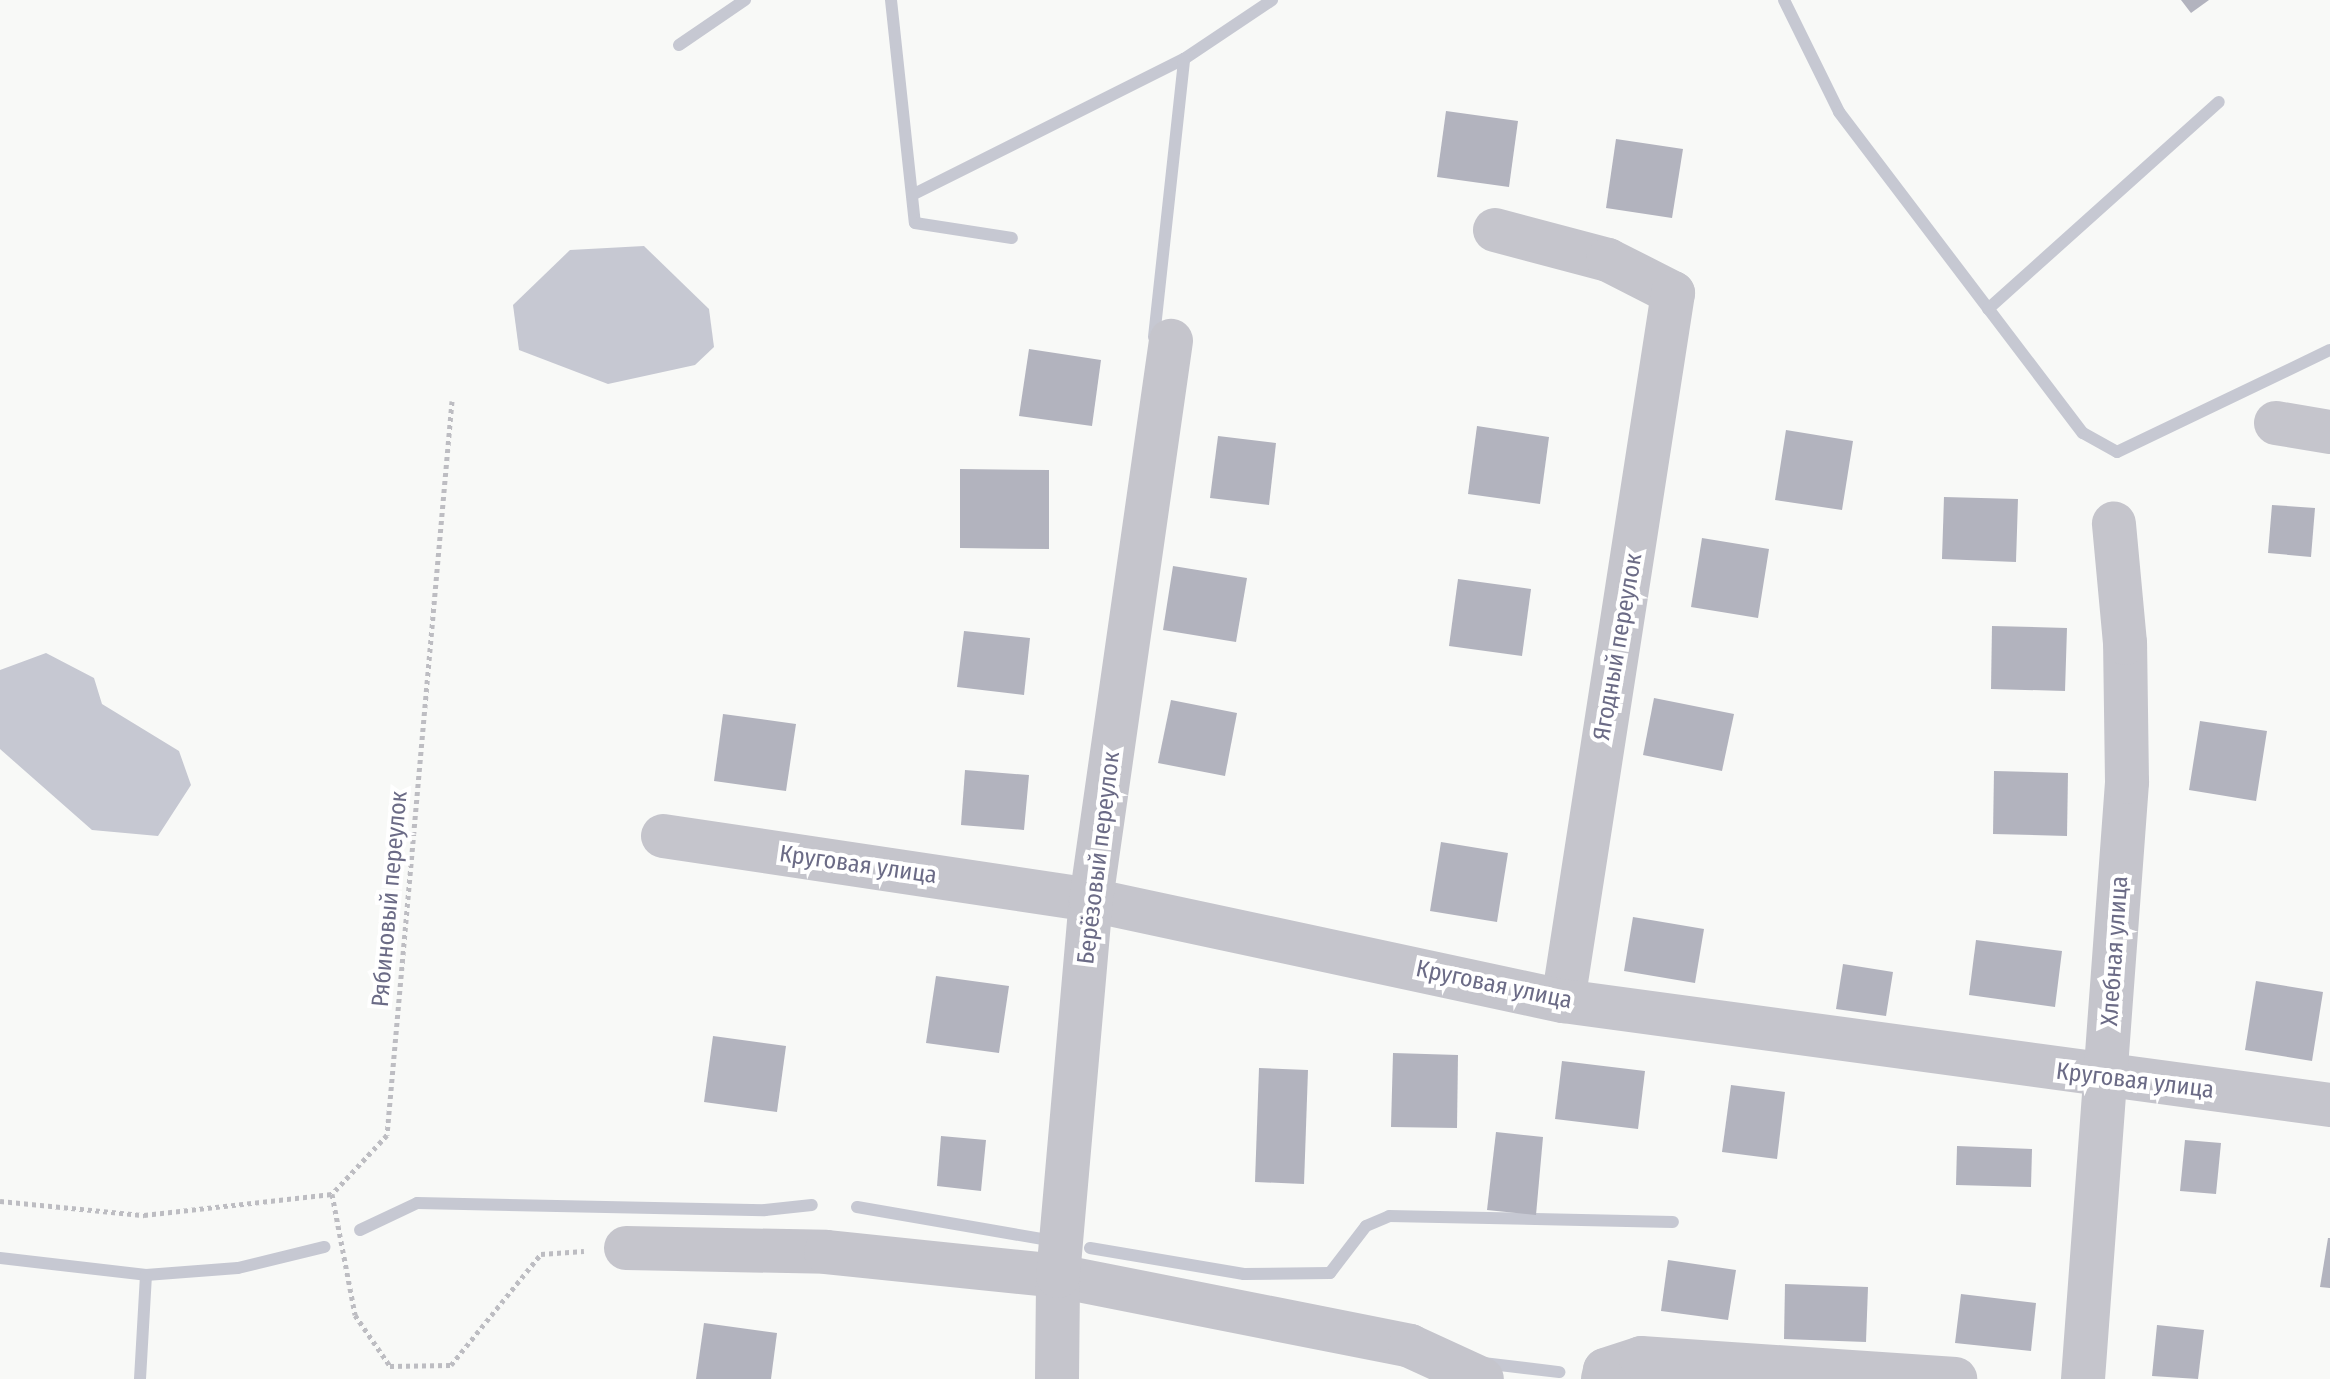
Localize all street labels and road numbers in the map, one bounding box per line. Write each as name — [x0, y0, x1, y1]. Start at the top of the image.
street label: Ягодный переулок — [1587, 551, 1649, 743]
street label: Берёзовый переулок — [1072, 750, 1126, 966]
street label: Рябиновый переулок — [366, 790, 414, 1008]
street label: Круговая улица — [777, 840, 939, 890]
street label: Хлебная улица — [2095, 875, 2135, 1027]
street label: Круговая улица — [1413, 954, 1575, 1016]
street label: Круговая улица — [2054, 1057, 2216, 1105]

